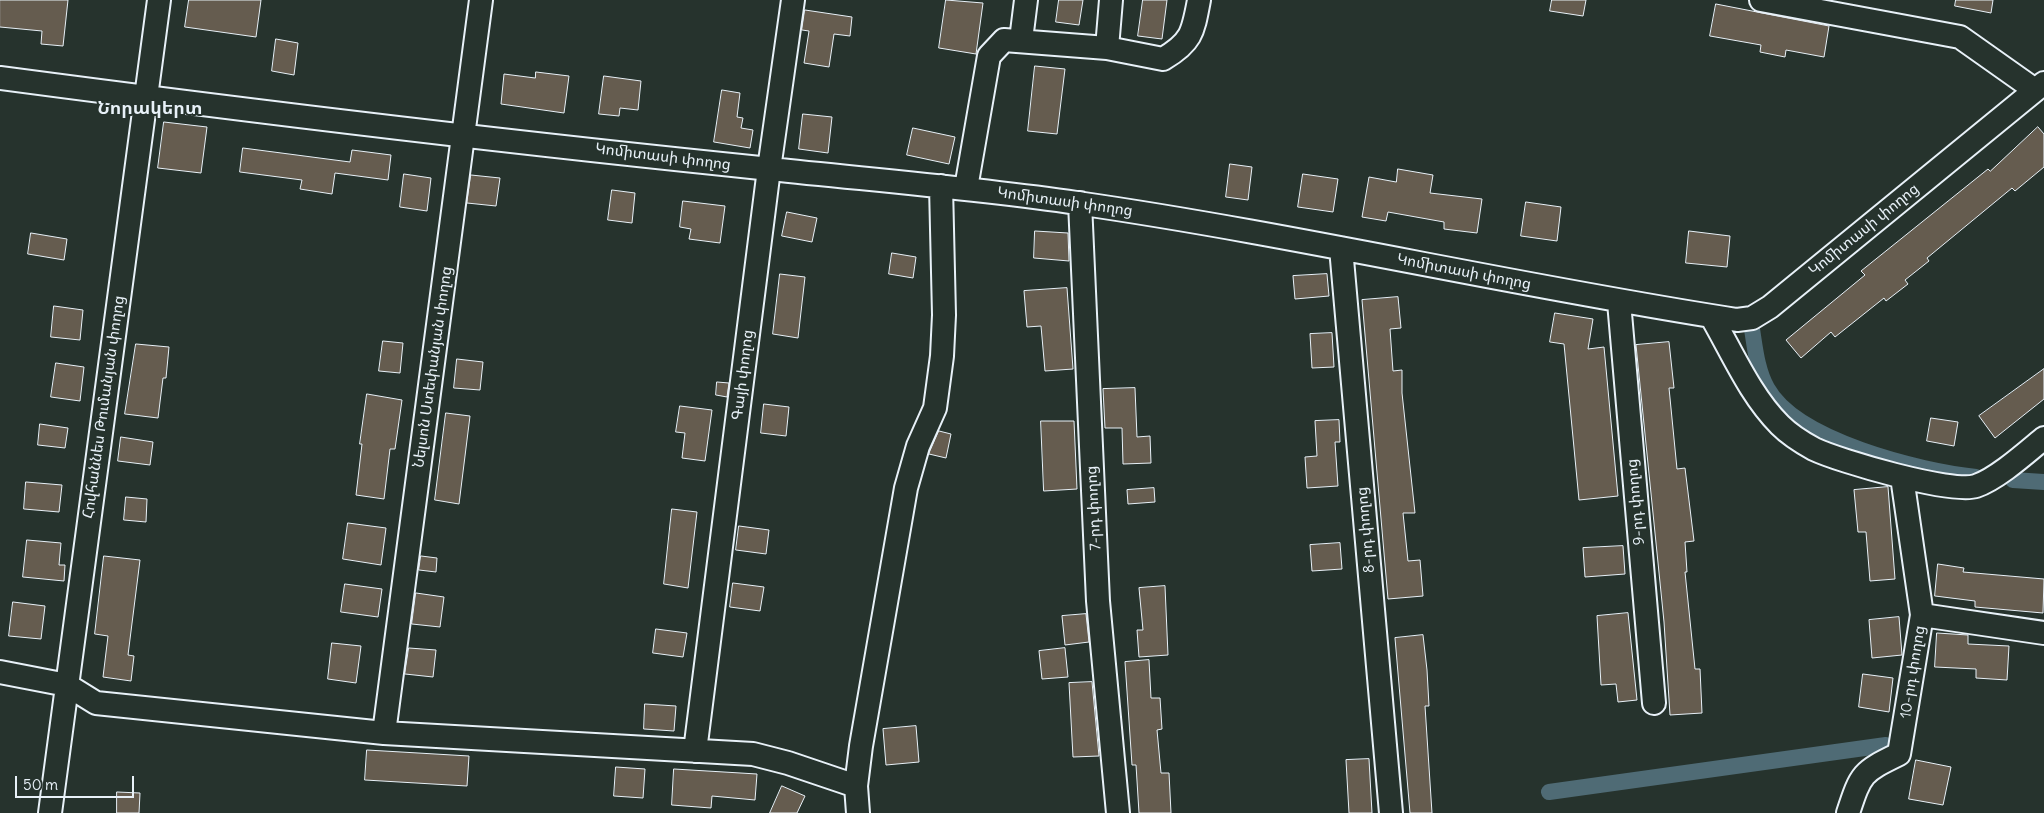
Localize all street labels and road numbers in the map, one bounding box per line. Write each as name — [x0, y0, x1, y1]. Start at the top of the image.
street label: Կոմիտասի փողոց — [594, 140, 732, 174]
street label: Կոմիտասի փողոց — [1805, 180, 1923, 280]
street label: Կոմիտասի փողոց — [996, 184, 1134, 220]
street label: Կոմիտասի փողոց — [1395, 250, 1533, 294]
street label: Նելսոն Ստեփանյան փողոց — [410, 265, 456, 469]
street label: Հովհաննես Թումանյան փողոց — [79, 294, 129, 520]
street label: Գայի փողոց — [729, 329, 757, 421]
street label: 9-րդ փողոց — [1623, 458, 1649, 546]
street label: 7-րդ փողոց — [1083, 465, 1105, 551]
street label: 8-րդ փողոց — [1353, 486, 1379, 574]
street label: 10-րդ փողոց — [1897, 624, 1929, 720]

